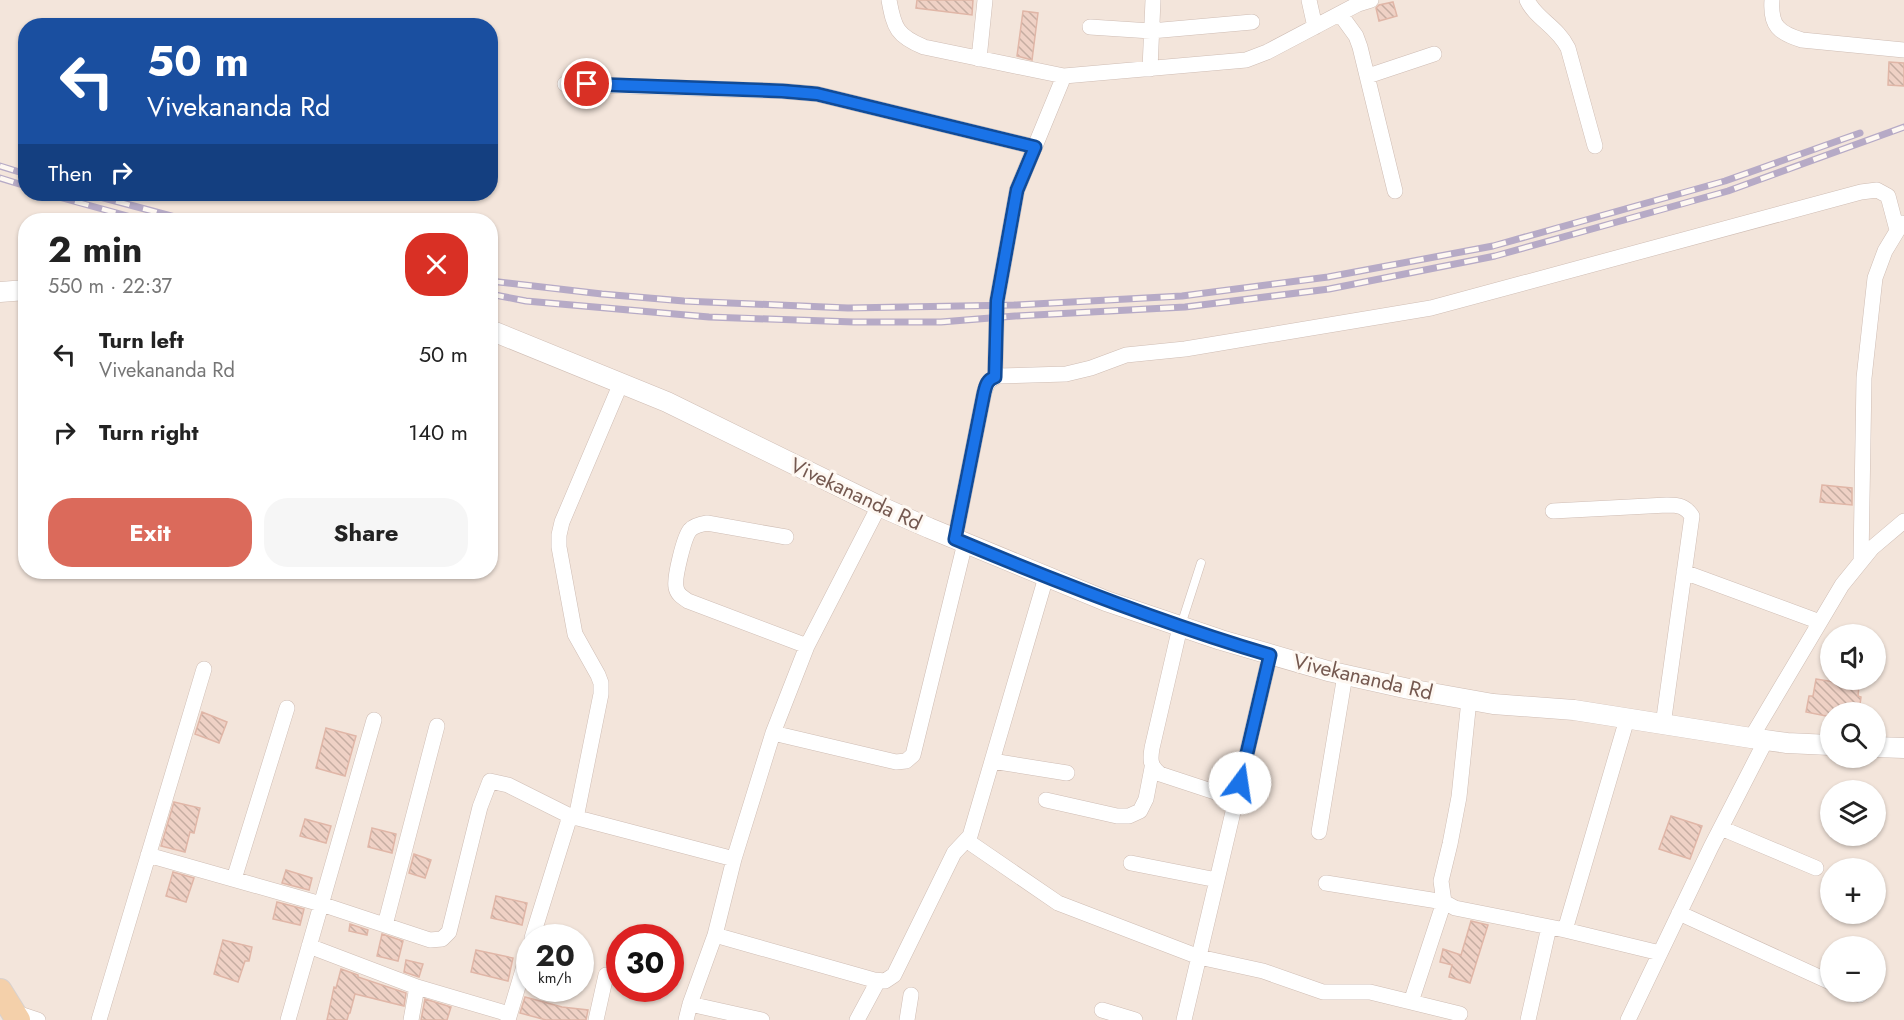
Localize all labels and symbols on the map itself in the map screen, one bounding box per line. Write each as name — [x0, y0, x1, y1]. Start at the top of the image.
pin — [561, 58, 612, 109]
street label: Vivekananda Rd — [785, 450, 927, 538]
street label: Vivekananda Rd — [1290, 646, 1436, 708]
position arrow — [1208, 751, 1272, 815]
speed limit sign: 30 — [606, 924, 684, 1002]

